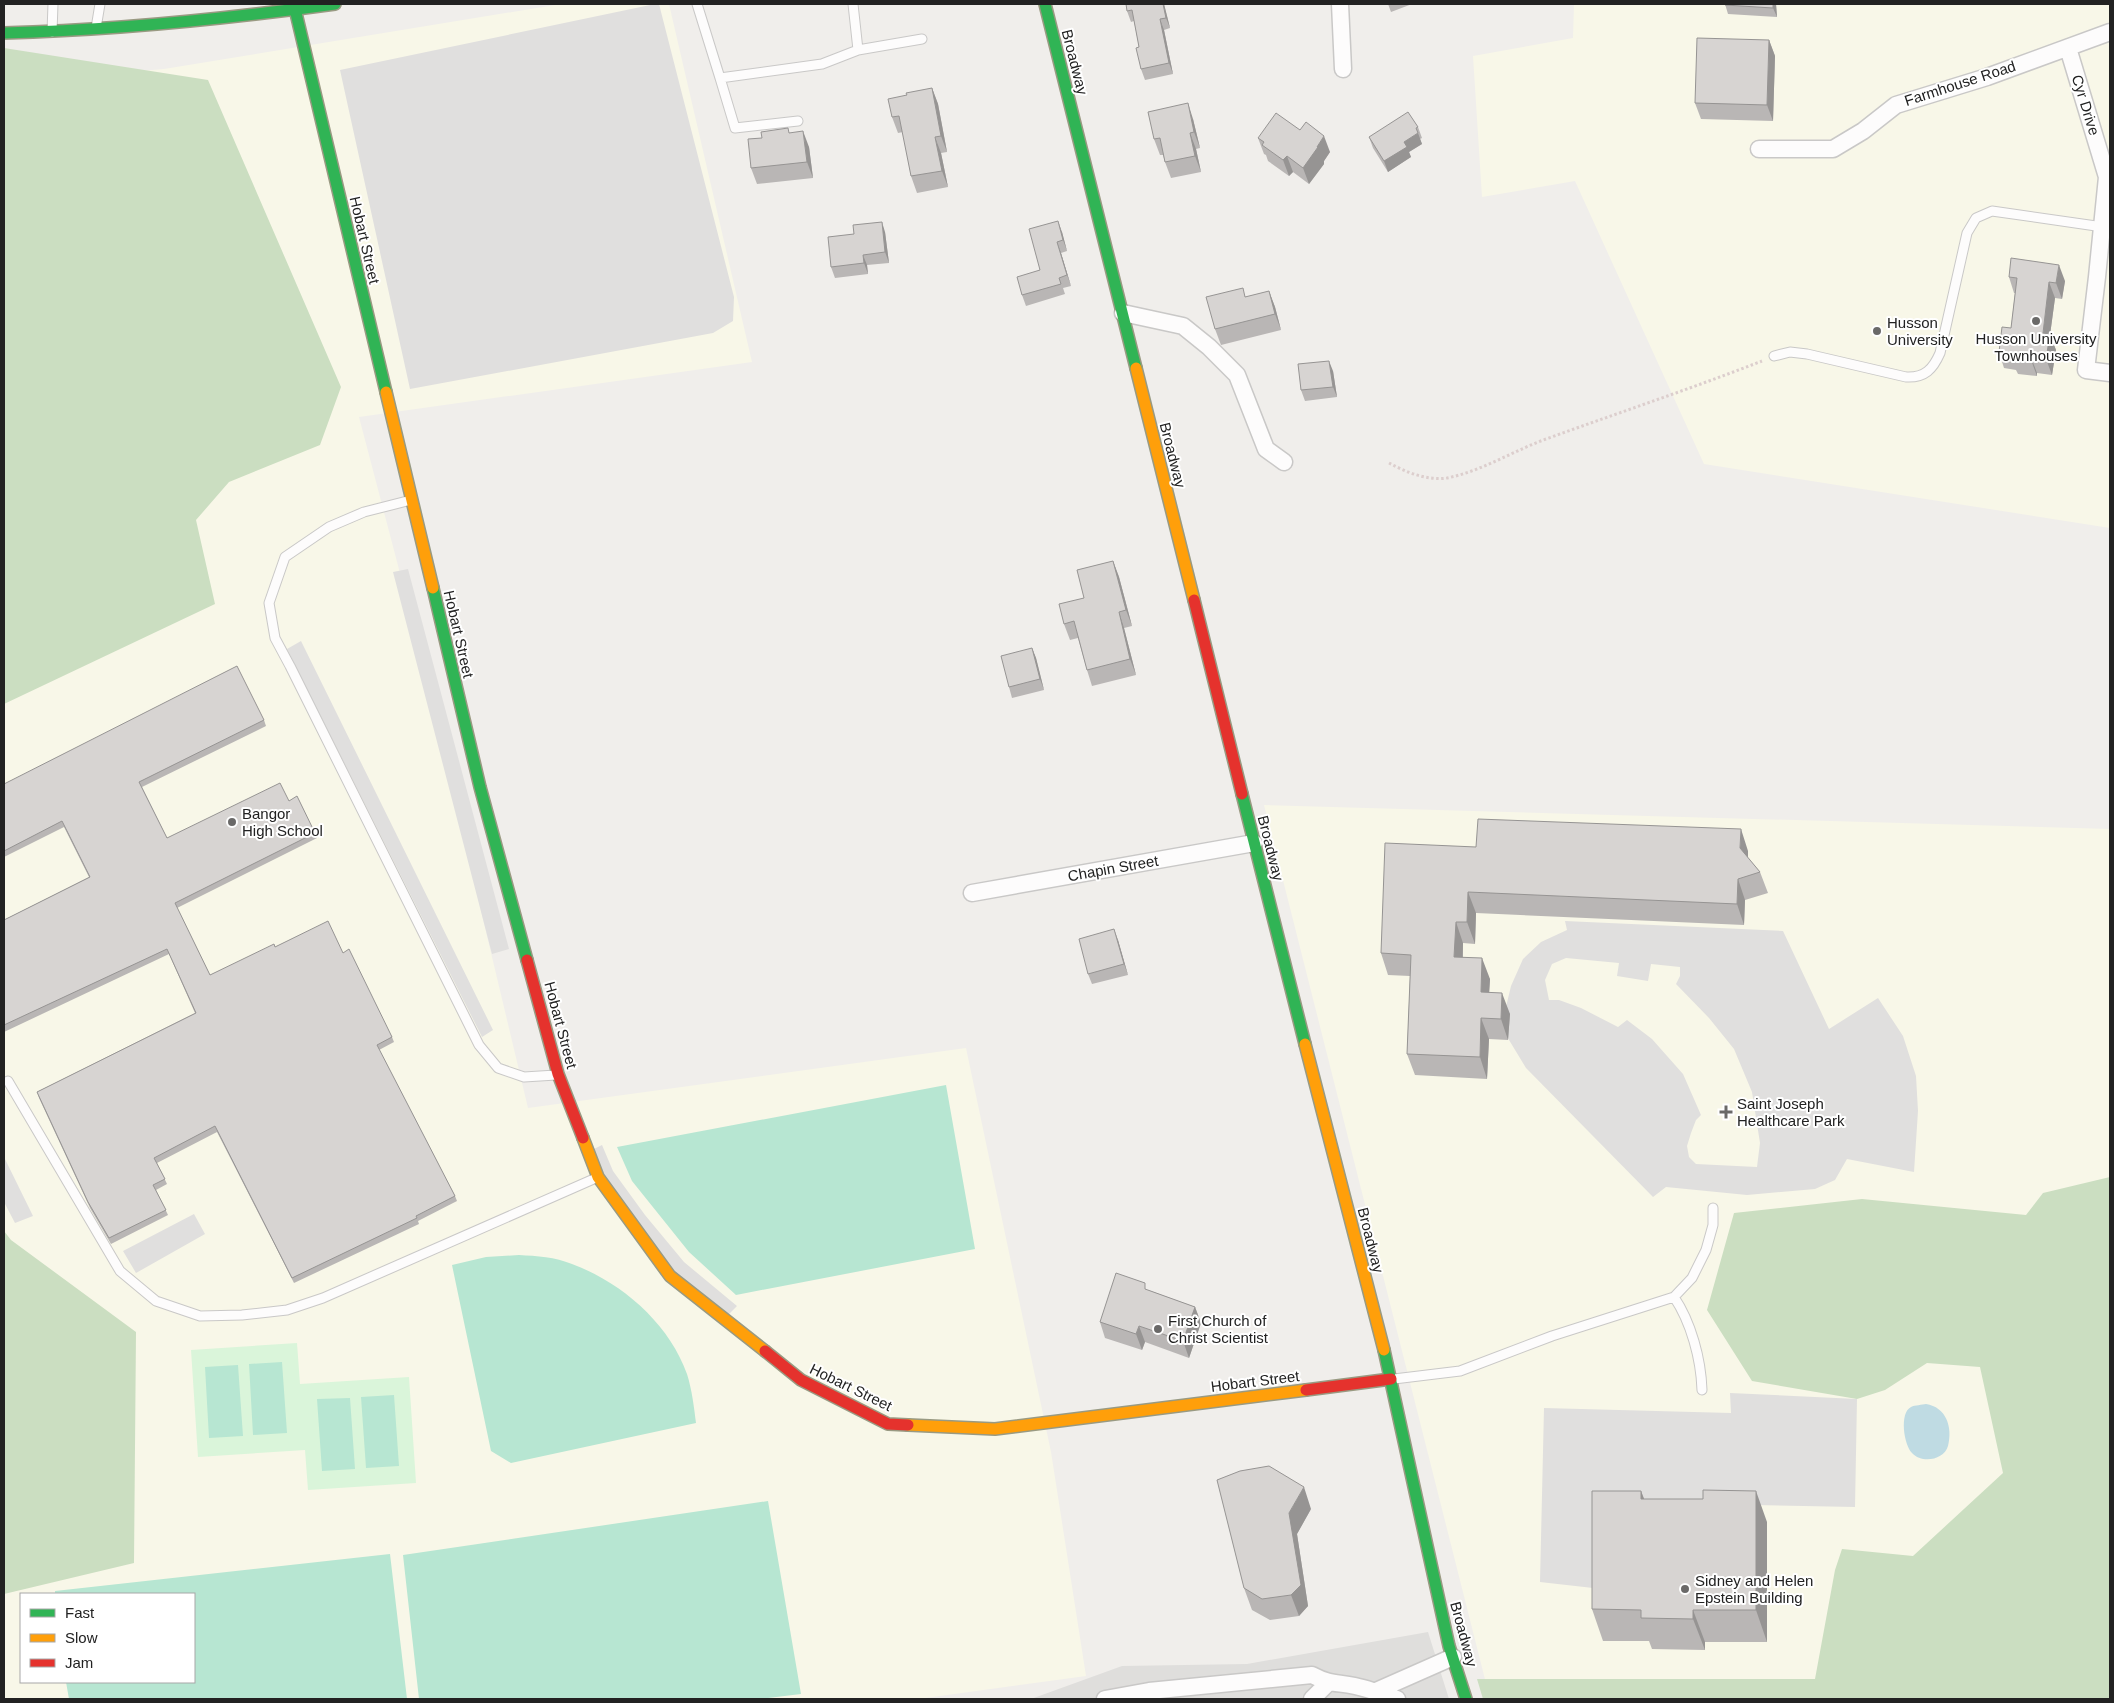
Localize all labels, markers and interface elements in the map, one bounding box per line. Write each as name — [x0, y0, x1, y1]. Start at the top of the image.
street label: Broadway — [1059, 28, 1091, 97]
street label: Farmhouse Road — [1902, 57, 2018, 109]
street label: Cyr Drive — [2069, 73, 2103, 137]
street label: Hobart Street — [347, 195, 384, 286]
place label: Husson University — [1887, 314, 1953, 348]
marker: Husson University Townhouses — [2030, 315, 2042, 327]
marker: Husson University — [1871, 325, 1883, 337]
place label: Husson University Townhouses — [1976, 330, 2097, 364]
street label: Broadway — [1157, 421, 1189, 490]
street label: Hobart Street — [441, 589, 478, 680]
place label: Bangor High School — [242, 805, 323, 839]
street label: Broadway — [1255, 814, 1287, 883]
marker: Bangor High School — [226, 816, 238, 828]
street label: Chapin Street — [1066, 852, 1160, 884]
street label: Hobart Street — [541, 980, 581, 1071]
place label: Saint Joseph Healthcare Park — [1737, 1095, 1845, 1129]
marker: Saint Joseph Healthcare Park — [1719, 1105, 1733, 1119]
street label: Broadway — [1355, 1206, 1387, 1275]
place label: First Church of Christ Scientist — [1168, 1312, 1269, 1346]
marker: First Church of Christ Scientist — [1152, 1323, 1164, 1335]
street label: Hobart Street — [807, 1360, 896, 1415]
street label: Hobart Street — [1210, 1367, 1301, 1395]
place label: Sidney and Helen Epstein Building — [1695, 1572, 1813, 1606]
marker: Sidney and Helen Epstein Building — [1679, 1583, 1691, 1595]
legend — [20, 1593, 195, 1683]
street label: Broadway — [1447, 1600, 1481, 1669]
text: Fast — [65, 1604, 95, 1621]
text: Slow — [65, 1629, 98, 1646]
text: Jam — [65, 1654, 93, 1671]

